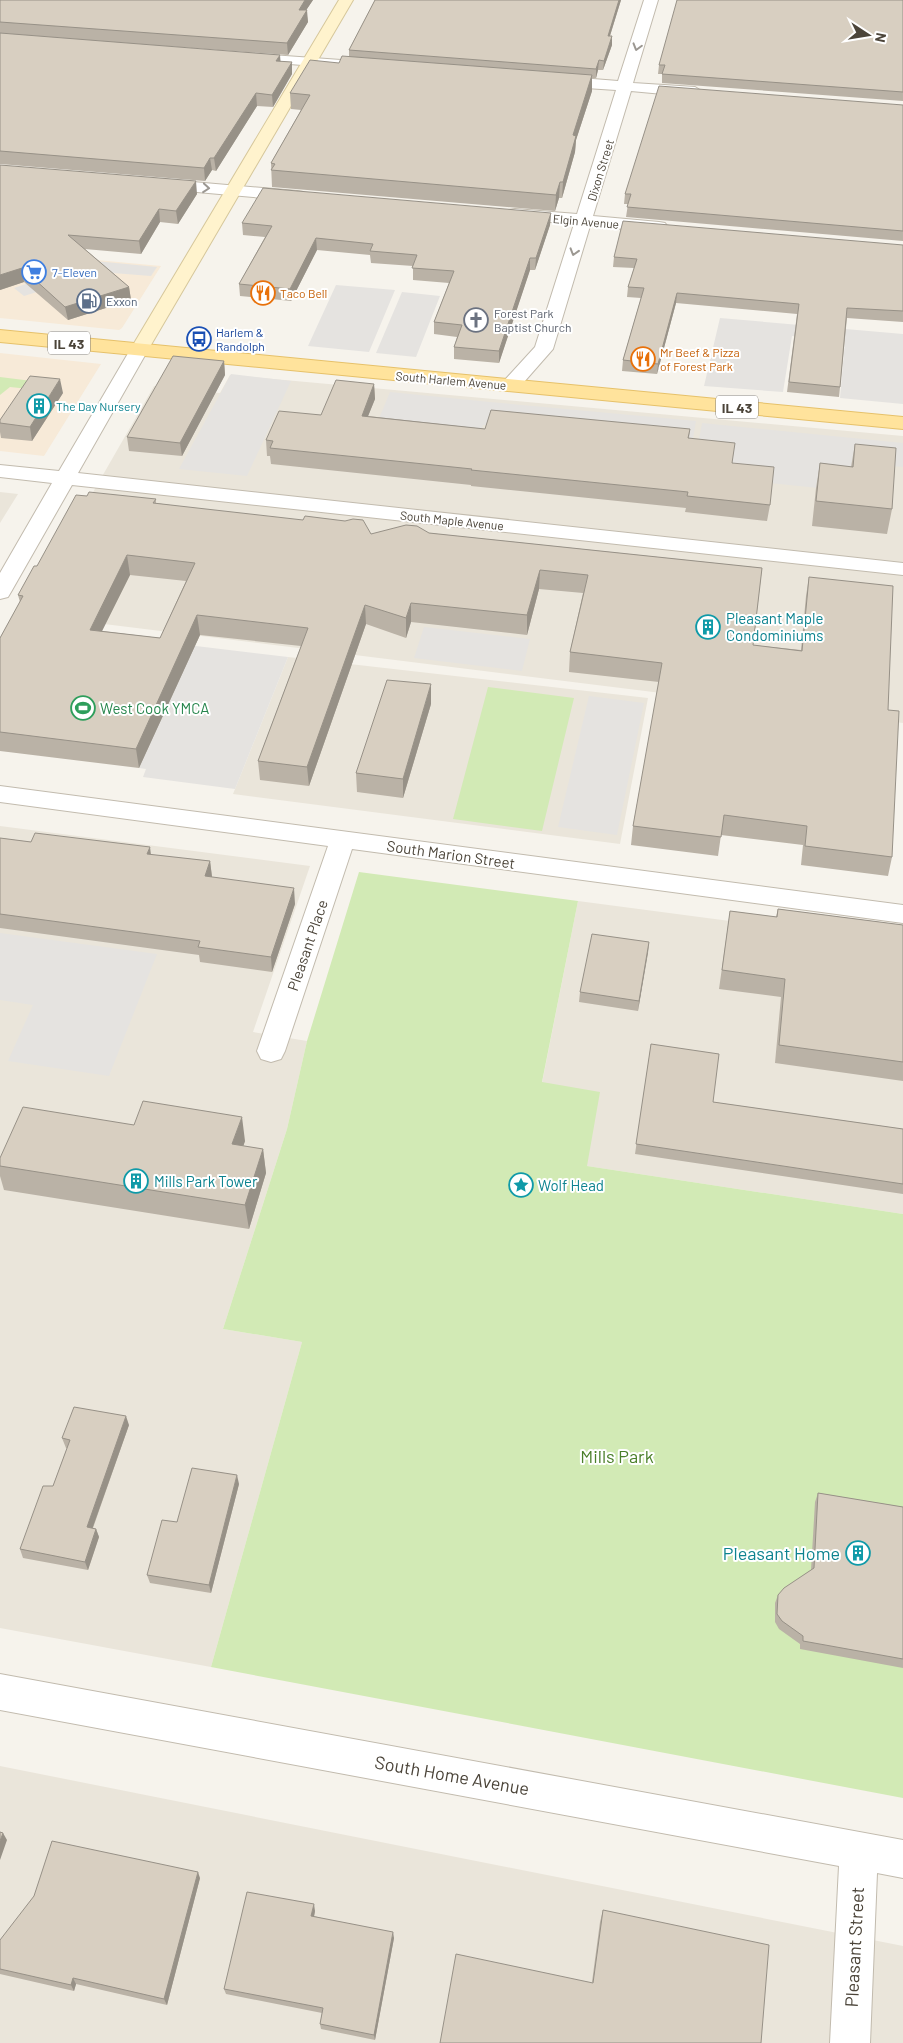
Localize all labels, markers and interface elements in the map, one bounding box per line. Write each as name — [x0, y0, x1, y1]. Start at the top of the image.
north arrow — [843, 10, 893, 60]
text: N — [872, 31, 890, 44]
one-way arrow — [633, 42, 643, 50]
street label: Dixon Street — [584, 137, 616, 203]
one-way arrow — [202, 182, 210, 193]
street label: Elgin Avenue — [552, 211, 620, 231]
one-way arrow — [570, 248, 580, 256]
supermarket icon: 7-Eleven — [21, 259, 47, 285]
place label: 7-Eleven — [52, 265, 97, 279]
restaurant icon: Taco Bell — [250, 280, 276, 306]
place label: Taco Bell — [280, 286, 327, 300]
fuel station icon: Exxon — [76, 288, 102, 314]
place label: Exxon — [106, 294, 137, 308]
place label: Forest Park Baptist Church — [494, 306, 571, 334]
church icon: Forest Park Baptist Church — [463, 307, 489, 333]
place label: Harlem & Randolph — [216, 325, 265, 353]
bus stop icon: Harlem & Randolph — [186, 326, 212, 352]
road number: IL 43 — [48, 332, 90, 354]
place label: Mr Beef & Pizza of Forest Park — [660, 345, 740, 373]
restaurant icon: Mr Beef & Pizza of Forest Park — [630, 346, 656, 372]
street label: South Harlem Avenue — [395, 368, 507, 392]
building icon: The Day Nursery — [26, 393, 52, 419]
road number: IL 43 — [716, 396, 758, 418]
place label: The Day Nursery — [56, 399, 141, 413]
street label: South Maple Avenue — [399, 508, 505, 532]
place label: Pleasant Maple Condominiums — [726, 609, 823, 644]
building icon: Pleasant Maple Condominiums — [695, 614, 721, 640]
sports icon: West Cook YMCA — [70, 695, 96, 721]
place label: West Cook YMCA — [100, 699, 209, 717]
street label: South Marion Street — [386, 836, 516, 872]
street label: Pleasant Place — [283, 897, 331, 993]
building icon: Mills Park Tower — [123, 1168, 149, 1194]
place label: Mills Park Tower — [154, 1172, 258, 1190]
place icon: Wolf Head — [508, 1172, 534, 1198]
place label: Wolf Head — [538, 1176, 604, 1194]
park label: Mills Park — [580, 1445, 654, 1467]
building icon: Pleasant Home — [845, 1540, 871, 1566]
place label: Pleasant Home — [723, 1542, 840, 1564]
street label: South Home Avenue — [373, 1751, 531, 1799]
street label: Pleasant Street — [840, 1886, 868, 2008]

